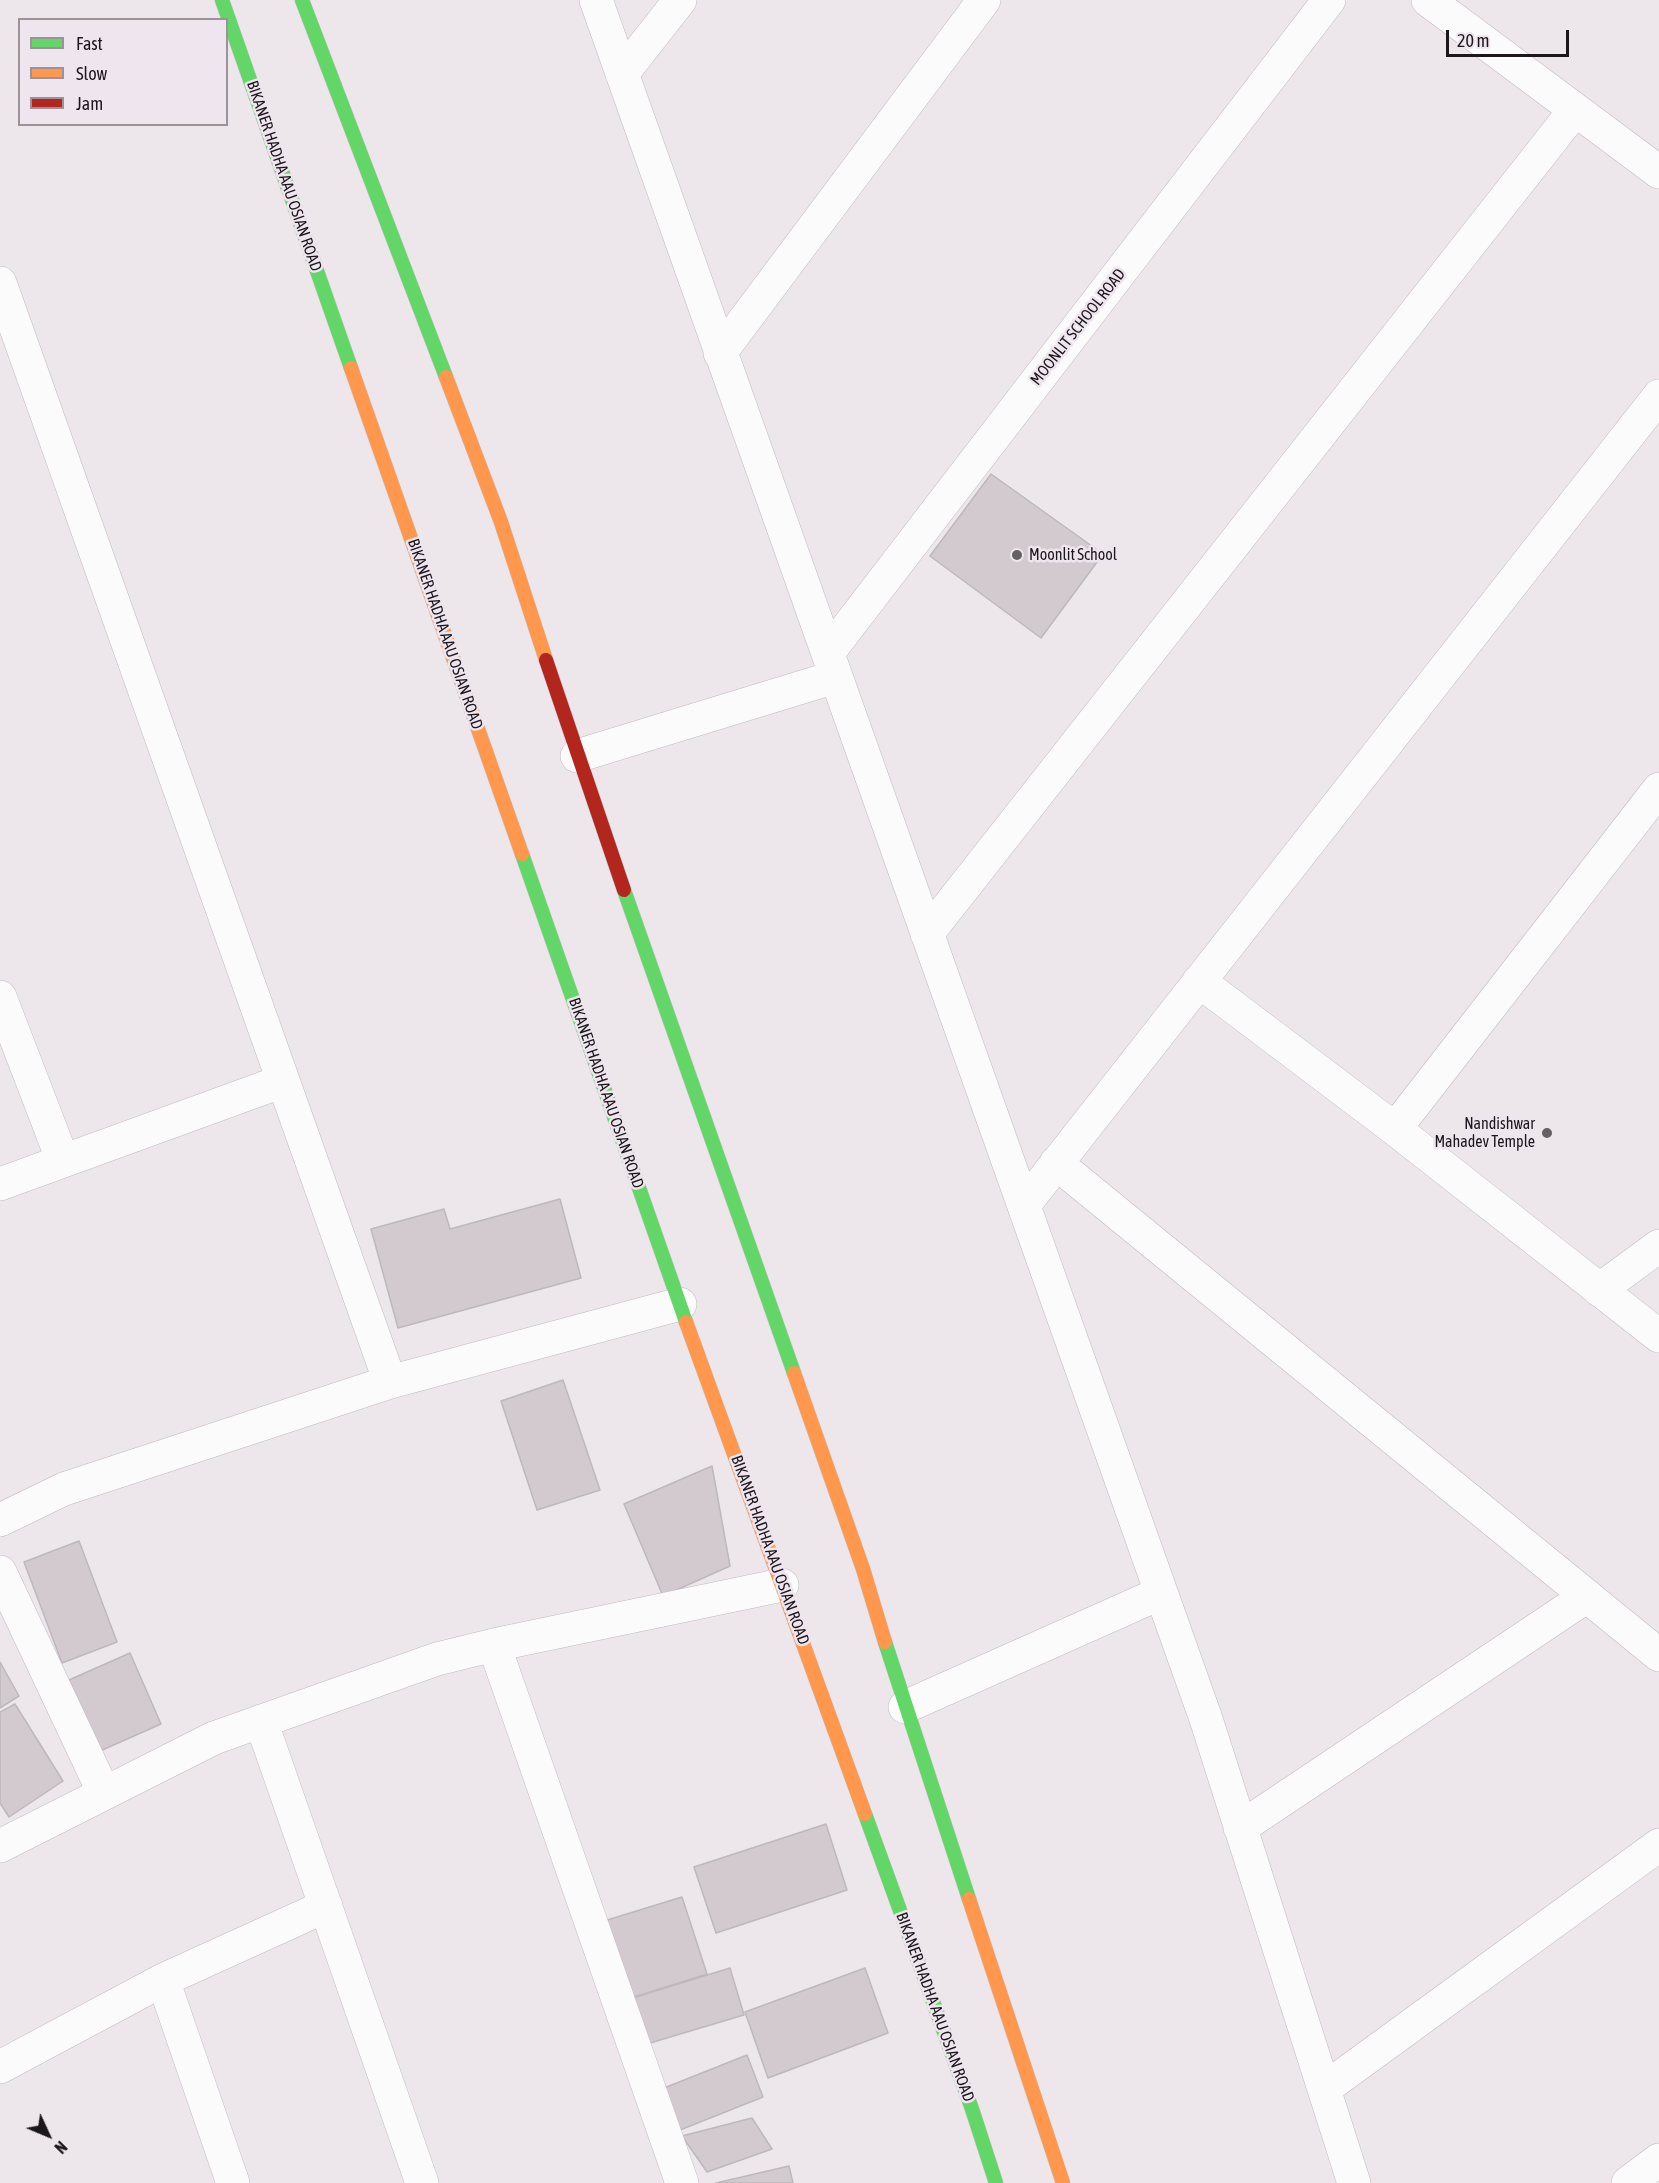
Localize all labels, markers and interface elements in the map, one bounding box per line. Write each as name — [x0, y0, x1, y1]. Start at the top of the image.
legend — [18, 18, 228, 126]
scale bar — [1449, 18, 1572, 56]
text: 20 m — [1457, 30, 1489, 51]
text: Fast — [76, 33, 103, 54]
text: Slow — [76, 63, 107, 84]
street label: BIKANER HADHA AAU OSIAN ROAD — [242, 78, 326, 274]
text: Jam — [76, 93, 103, 114]
street label: MOONLIT SCHOOL ROAD — [1027, 265, 1129, 389]
street label: BIKANER HADHA AAU OSIAN ROAD — [403, 536, 487, 732]
place label: Moonlit School — [1029, 545, 1117, 565]
marker: Moonlit School — [1010, 548, 1024, 562]
street label: BIKANER HADHA AAU OSIAN ROAD — [564, 995, 648, 1191]
place label: Nandishwar Mahadev Temple — [1434, 1114, 1535, 1152]
marker: Nandishwar Mahadev Temple — [1540, 1126, 1554, 1140]
street label: BIKANER HADHA AAU OSIAN ROAD — [727, 1453, 813, 1647]
street label: BIKANER HADHA AAU OSIAN ROAD — [892, 1910, 978, 2104]
north arrow — [18, 2105, 78, 2165]
text: N — [51, 2138, 71, 2157]

